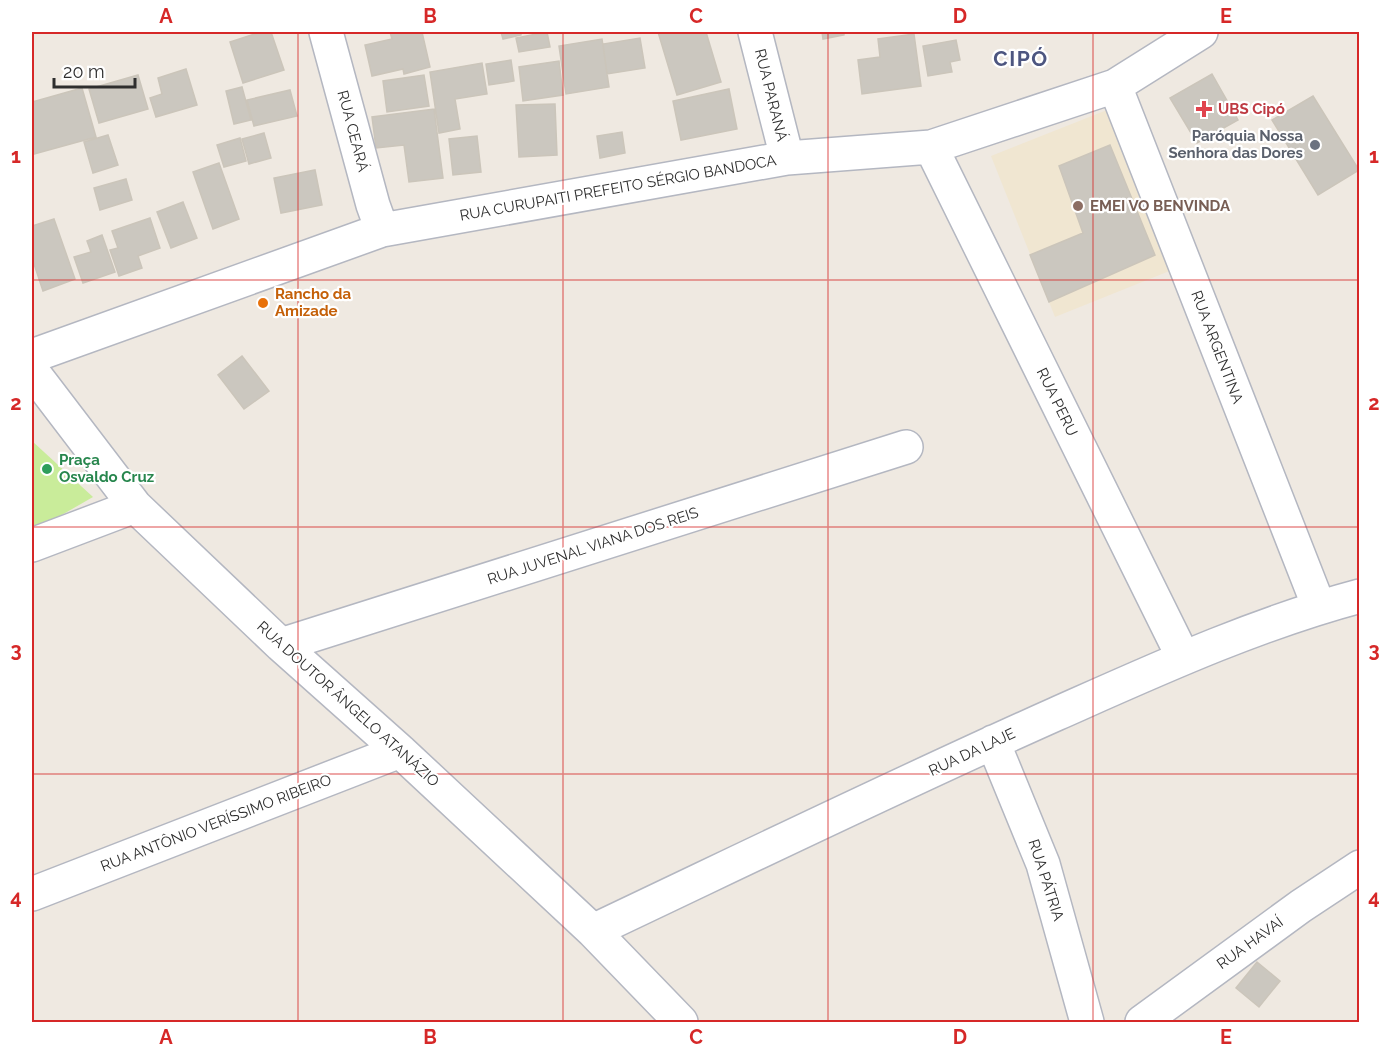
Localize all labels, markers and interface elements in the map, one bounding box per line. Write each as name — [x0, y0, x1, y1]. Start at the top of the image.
text: A — [159, 4, 173, 28]
text: B — [423, 4, 437, 28]
text: C — [689, 4, 703, 28]
text: D — [953, 4, 967, 28]
text: E — [1220, 4, 1232, 28]
district label: CIPÓ — [993, 46, 1049, 71]
street label: RUA PARANÁ — [751, 47, 791, 143]
scale bar — [54, 51, 135, 89]
text: 20 m — [63, 61, 105, 82]
street label: RUA CEARÁ — [333, 88, 373, 174]
marker: UBS Cipó — [1195, 100, 1213, 118]
place label: UBS Cipó — [1218, 100, 1285, 118]
place label: Paróquia Nossa Senhora das Dores — [1168, 127, 1303, 162]
marker: Paróquia Nossa Senhora das Dores — [1308, 138, 1322, 152]
text: 1 — [11, 144, 21, 168]
text: 1 — [1369, 144, 1379, 168]
street label: RUA CURUPAITI PREFEITO SÉRGIO BANDOCA — [458, 151, 778, 225]
place label: EMEI VO BENVINDA — [1090, 197, 1231, 215]
marker: EMEI VO BENVINDA — [1071, 199, 1085, 213]
place label: Rancho da Amizade — [275, 285, 351, 320]
street label: RUA ARGENTINA — [1187, 288, 1247, 406]
marker: Rancho da Amizade — [256, 296, 270, 310]
street label: RUA PERU — [1033, 365, 1081, 439]
text: 2 — [10, 391, 22, 415]
text: 2 — [1368, 391, 1380, 415]
place label: Praça Osvaldo Cruz — [59, 451, 154, 486]
marker: Praça Osvaldo Cruz — [40, 462, 54, 476]
street label: RUA JUVENAL VIANA DOS REIS — [485, 503, 701, 589]
street label: RUA DOUTOR ÂNGELO ATANÁZIO — [253, 617, 443, 791]
text: 3 — [10, 638, 22, 662]
text: 3 — [1368, 638, 1380, 662]
street label: RUA DA LAJE — [926, 724, 1018, 780]
street label: RUA ANTÔNIO VERÍSSIMO RIBEIRO — [98, 771, 334, 875]
street label: RUA PÁTRIA — [1024, 837, 1068, 923]
text: 4 — [10, 885, 22, 909]
text: 4 — [1368, 885, 1380, 909]
street label: RUA HAVAÍ — [1213, 913, 1287, 973]
text: A — [159, 1025, 173, 1049]
text: B — [423, 1025, 437, 1049]
text: C — [689, 1025, 703, 1049]
text: D — [953, 1025, 967, 1049]
text: E — [1220, 1025, 1232, 1049]

